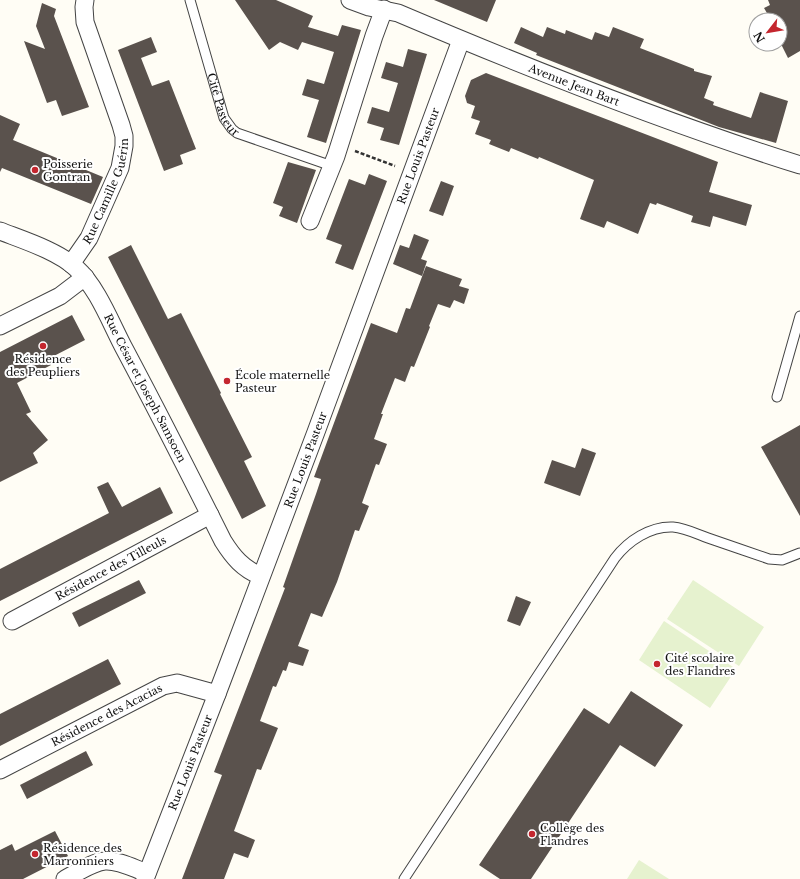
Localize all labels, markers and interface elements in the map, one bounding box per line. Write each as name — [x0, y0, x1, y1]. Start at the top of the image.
north arrow — [748, 12, 788, 52]
text: N — [750, 29, 768, 45]
street label: Avenue Jean Bart — [526, 60, 622, 109]
street label: Cité Pasteur — [204, 71, 243, 140]
street label: Rue Louis Pasteur — [394, 105, 443, 206]
street label: Rue Camille Guérin — [80, 138, 131, 247]
place label: Poisserie Gontran — [43, 157, 93, 184]
marker: Poisserie Gontran — [30, 165, 40, 175]
street label: Rue César et Joseph Samsoen — [101, 311, 189, 465]
marker: Résidence des Peupliers — [38, 341, 48, 351]
place label: Résidence des Peupliers — [6, 352, 80, 379]
place label: École maternelle Pasteur — [235, 368, 330, 395]
marker: École maternelle Pasteur — [222, 376, 232, 386]
street label: Rue Louis Pasteur — [281, 409, 330, 510]
street label: Résidence des Tilleuls — [53, 533, 169, 603]
place label: Cité scolaire des Flandres — [665, 651, 735, 678]
marker: Cité scolaire des Flandres — [652, 659, 662, 669]
street label: Résidence des Acacias — [49, 681, 165, 749]
street label: Rue Louis Pasteur — [165, 712, 216, 812]
place label: Collège des Flandres — [540, 821, 604, 848]
marker: Collège des Flandres — [527, 829, 537, 839]
place label: Résidence des Marronniers — [43, 841, 122, 868]
marker: Résidence des Marronniers — [30, 849, 40, 859]

